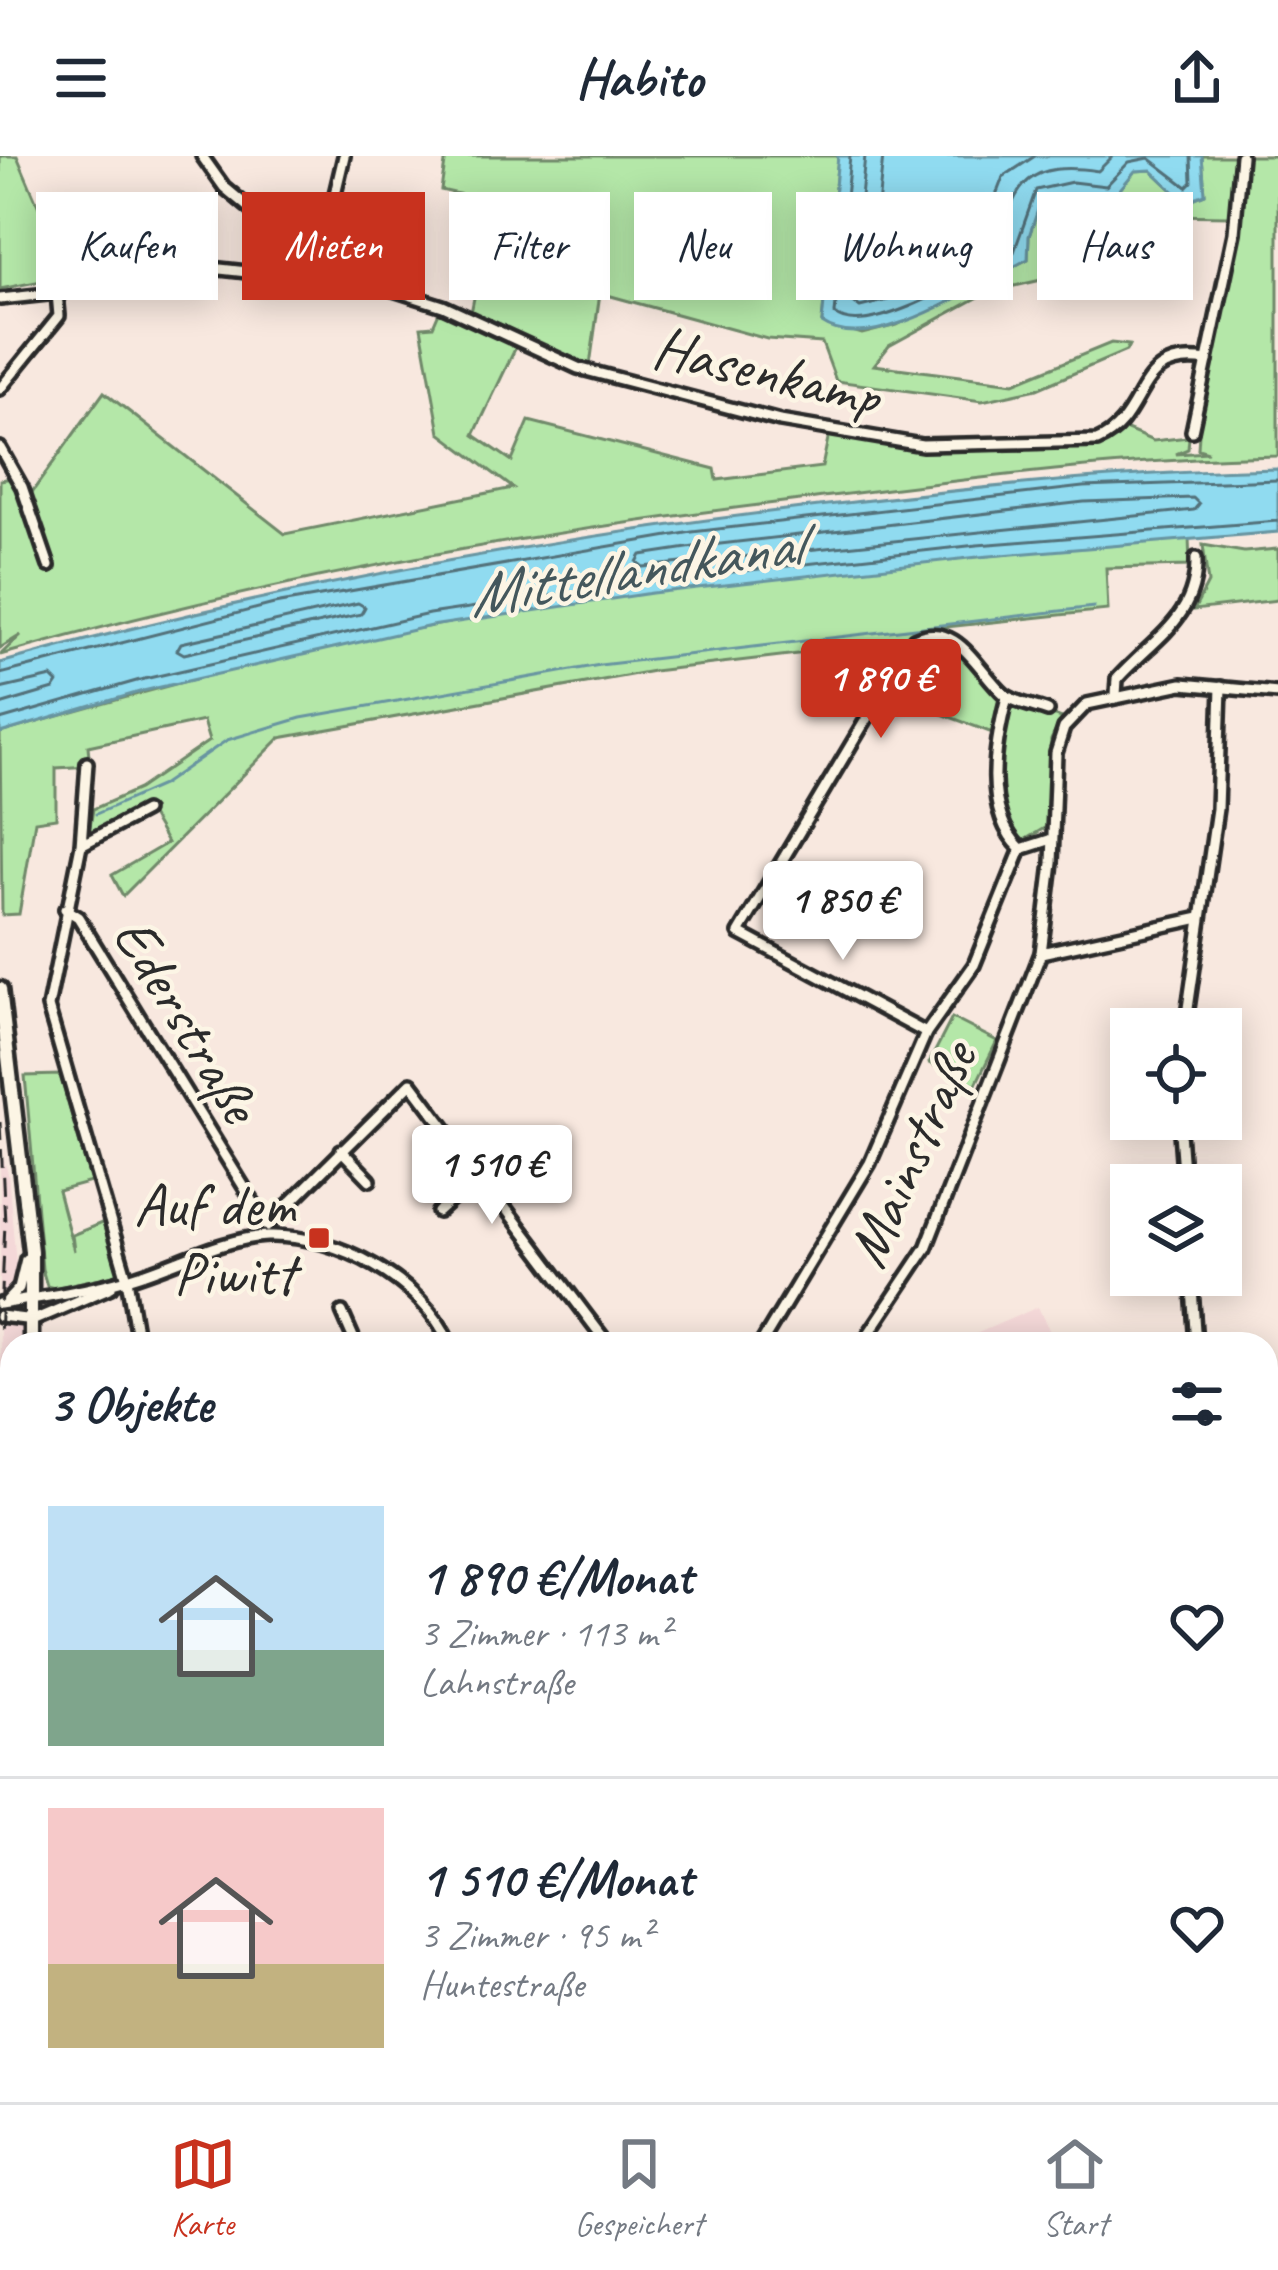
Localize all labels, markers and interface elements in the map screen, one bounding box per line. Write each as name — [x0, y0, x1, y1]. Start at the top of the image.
text: Habito — [575, 44, 703, 112]
icon: menu — [48, 45, 114, 111]
icon: share — [1164, 45, 1230, 111]
chip: Kaufen — [36, 192, 218, 300]
chip: Mieten — [242, 192, 425, 300]
chip: Filter — [449, 192, 610, 300]
chip: Neu — [634, 192, 772, 300]
chip: Wohnung — [796, 192, 1013, 300]
chip: Haus — [1037, 192, 1193, 300]
street label: Hasenkamp — [646, 308, 890, 435]
water label: Mittellandkanal — [463, 501, 825, 635]
pin: 1 890 € — [770, 639, 992, 741]
text: 1 890 € — [828, 653, 934, 702]
pin: 1 850 € — [732, 861, 954, 963]
text: 1 850 € — [790, 875, 896, 924]
street label: Ederstraße — [96, 903, 280, 1140]
map controls — [1110, 1008, 1242, 1296]
button: locate — [1110, 1008, 1242, 1140]
street label: Mainstraße — [828, 1026, 996, 1278]
pin: 1 510 € — [381, 1125, 603, 1227]
text: 1 510 € — [439, 1139, 545, 1188]
button: layers — [1110, 1164, 1242, 1296]
place label: Auf dem Piwitt — [134, 1167, 303, 1312]
marker: Auf dem Piwitt — [306, 1225, 332, 1251]
icon: filters — [1164, 1371, 1230, 1437]
text: 3 Objekte — [48, 1372, 213, 1436]
text: 1 890 €/Monat — [420, 1545, 693, 1609]
icon: home — [144, 1554, 288, 1698]
icon: heart — [1164, 1593, 1230, 1659]
text: 3 Zimmer · 113 m² — [420, 1609, 670, 1658]
text: Lahnstraße — [420, 1658, 573, 1707]
text: 1 510 €/Monat — [420, 1847, 692, 1911]
icon: home — [144, 1856, 288, 2000]
icon: heart — [1164, 1895, 1230, 1961]
text: 3 Zimmer · 95 m² — [420, 1911, 652, 1960]
text: Huntestraße — [420, 1960, 584, 2009]
tab: Karte — [170, 2131, 236, 2245]
tab: Gespeichert — [575, 2131, 703, 2245]
tab: Start — [1042, 2131, 1108, 2245]

